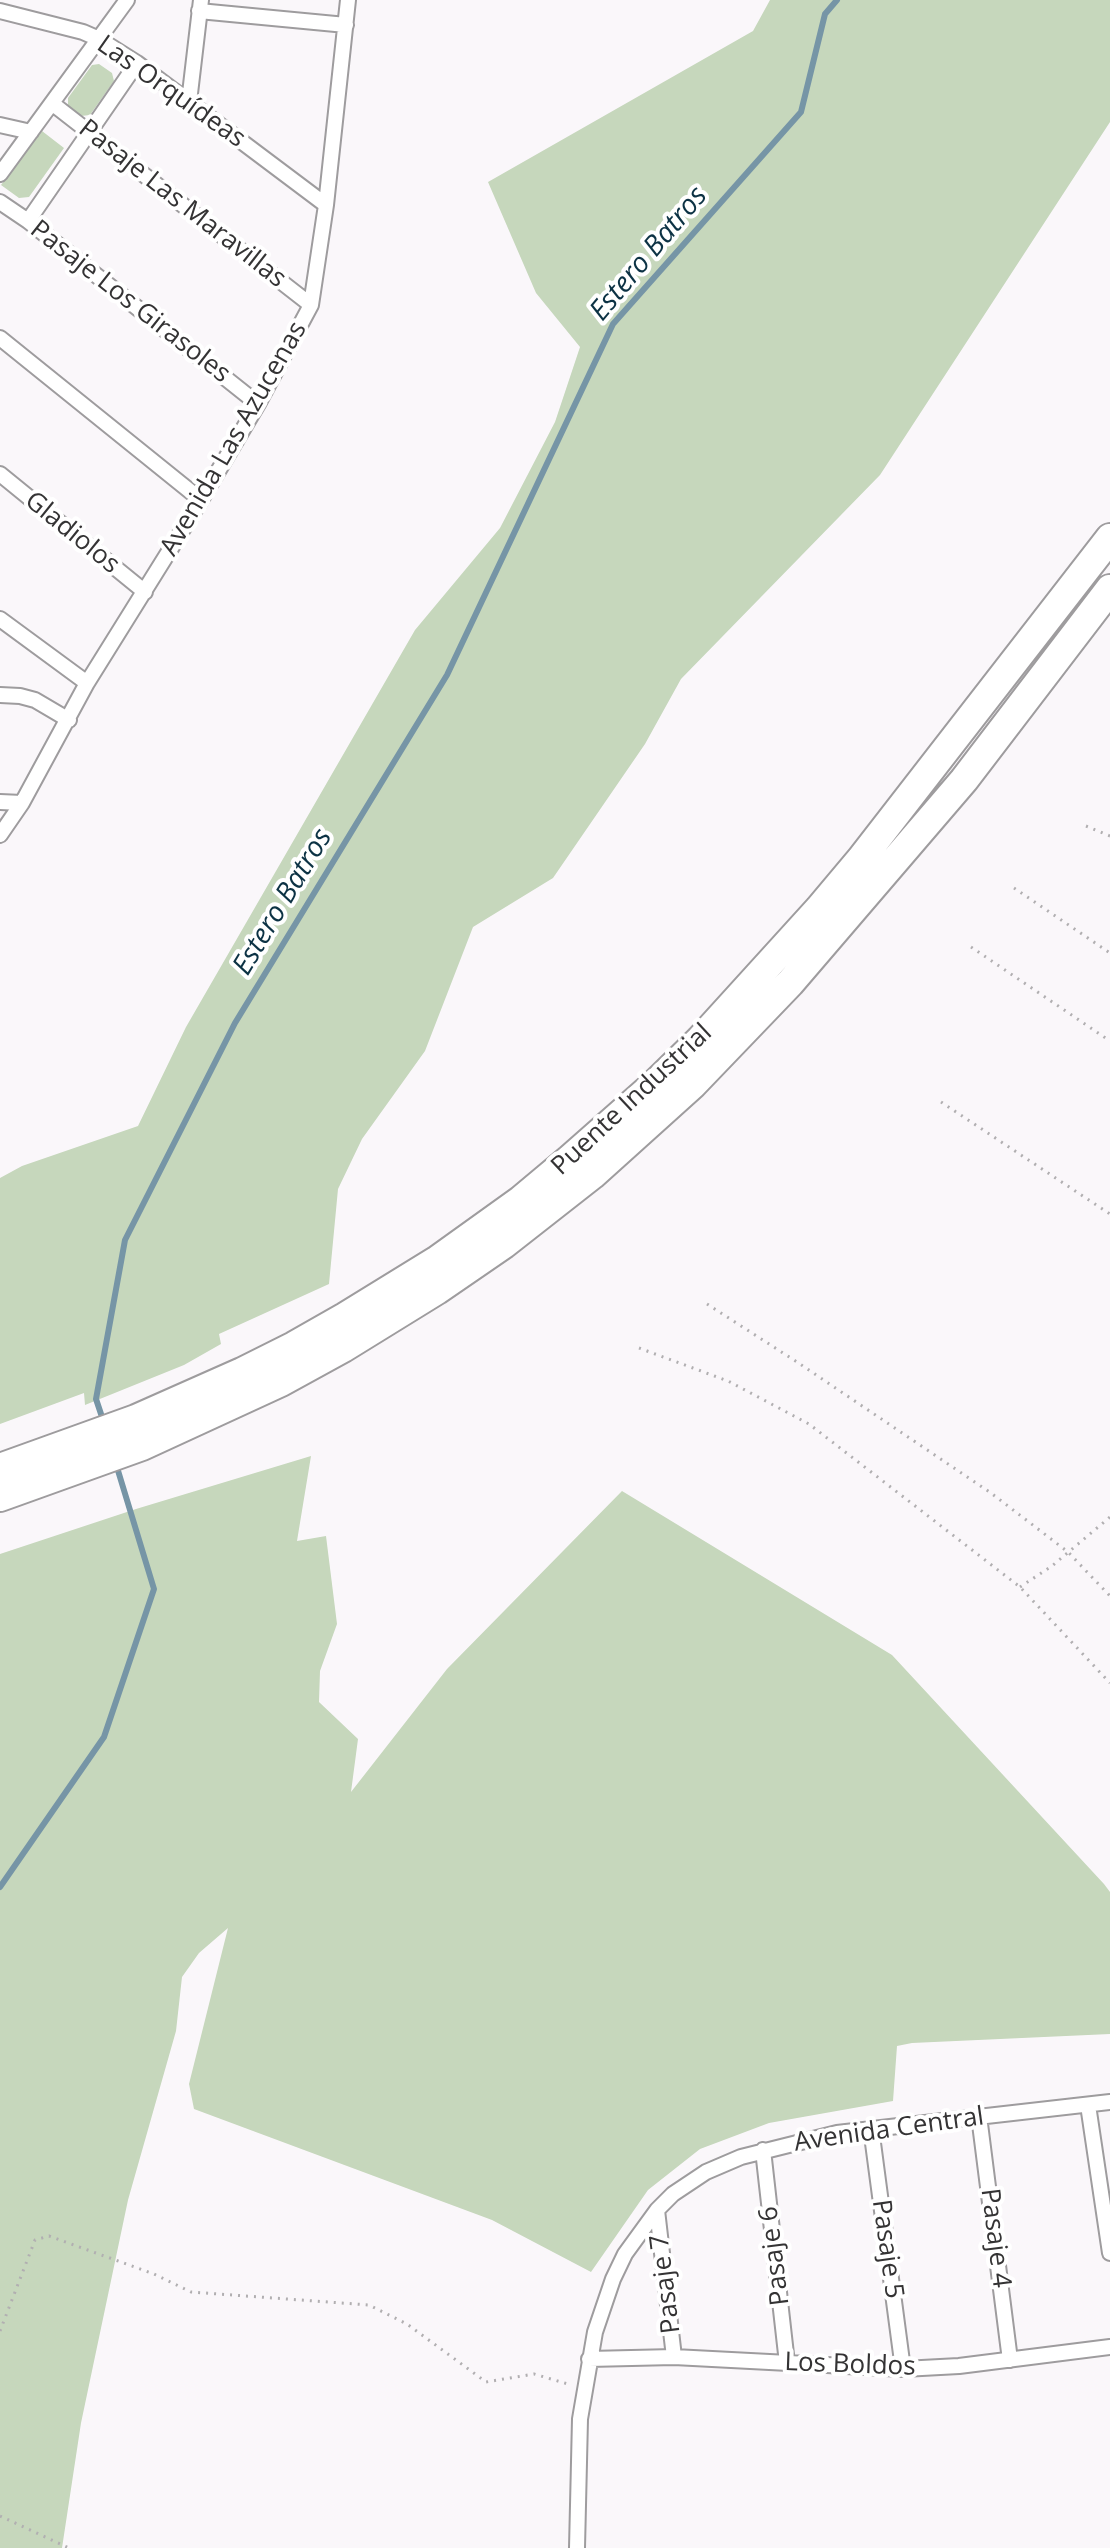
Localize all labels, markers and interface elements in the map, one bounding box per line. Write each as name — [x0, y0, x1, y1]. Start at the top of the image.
street label: Las Orquídeas — [91, 29, 251, 155]
street label: Pasaje Las Maravillas — [72, 113, 292, 295]
water label: Estero Batros — [583, 180, 715, 328]
street label: Pasaje Los Girasoles — [24, 214, 236, 390]
street label: Avenida Las Azucenas — [154, 316, 314, 562]
street label: Gladiolos — [18, 485, 126, 581]
water label: Estero Batros — [226, 823, 340, 981]
street label: Puente Industrial — [545, 1018, 719, 1182]
street label: Avenida Central — [792, 2101, 986, 2159]
street label: Pasaje 4 — [973, 2187, 1017, 2289]
street label: Pasaje 5 — [865, 2197, 909, 2301]
street label: Pasaje 6 — [753, 2205, 797, 2307]
street label: Pasaje 7 — [644, 2233, 688, 2335]
street label: Los Boldos — [784, 2347, 916, 2383]

